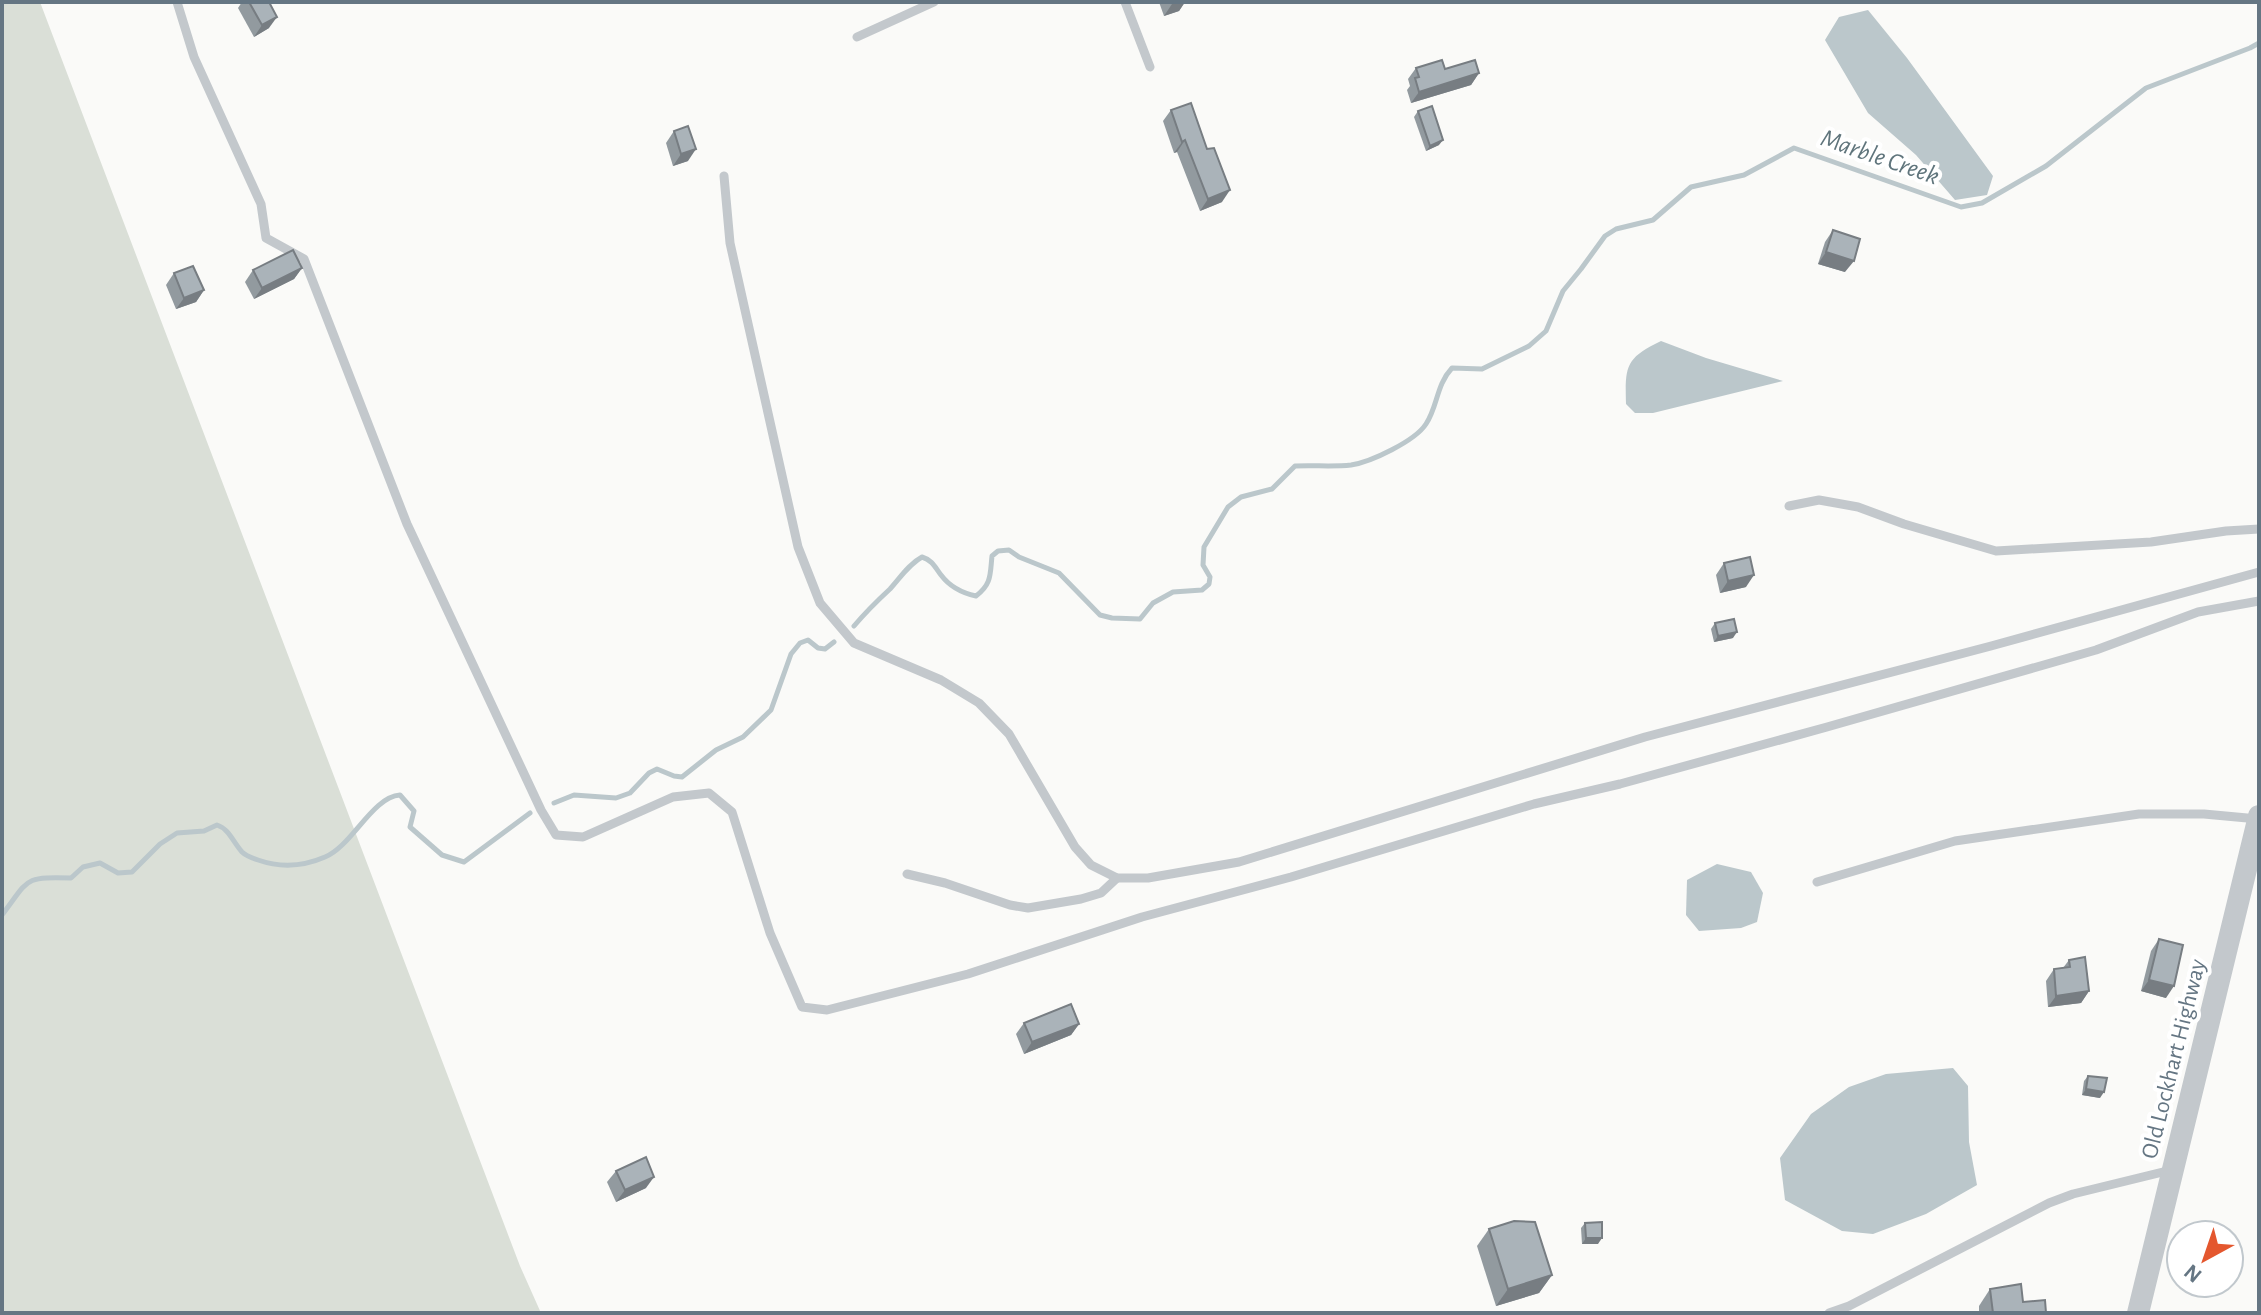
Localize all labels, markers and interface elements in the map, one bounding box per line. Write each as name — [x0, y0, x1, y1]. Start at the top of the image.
water label: Marble Creek — [1818, 125, 1942, 189]
street label: Old Lockhart Highway — [2138, 957, 2210, 1161]
north arrow — [2165, 1219, 2245, 1299]
text: N — [2180, 1260, 2206, 1287]

